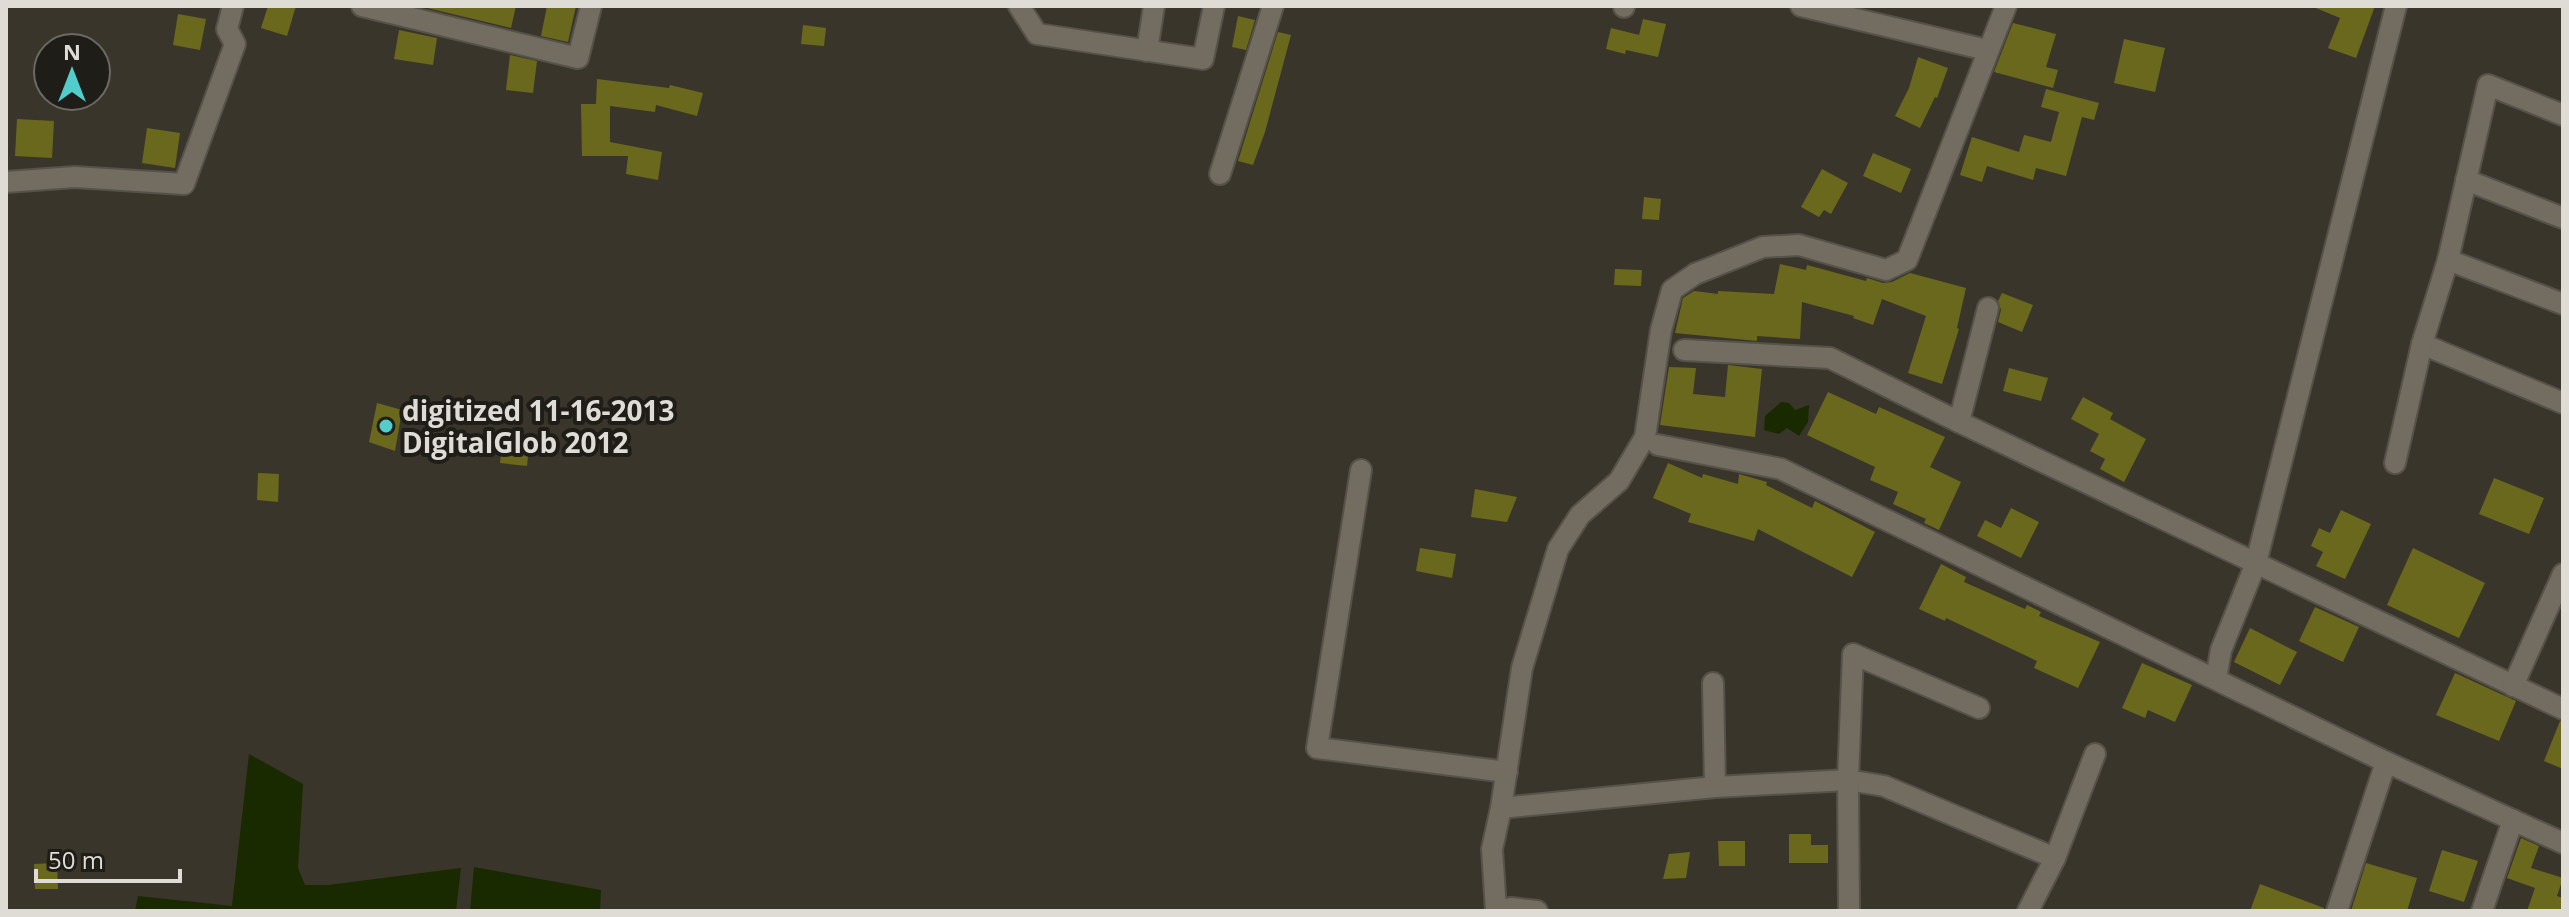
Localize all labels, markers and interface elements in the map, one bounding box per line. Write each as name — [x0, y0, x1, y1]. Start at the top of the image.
north arrow — [32, 32, 112, 112]
text: N — [63, 36, 81, 66]
place label: digitized 11-16-2013 DigitalGlob 2012 — [402, 391, 675, 461]
marker: digitized 11-16-2013 DigitalGlob 2012 — [377, 417, 395, 435]
scale bar — [36, 833, 180, 883]
text: 50 m — [48, 843, 104, 876]

